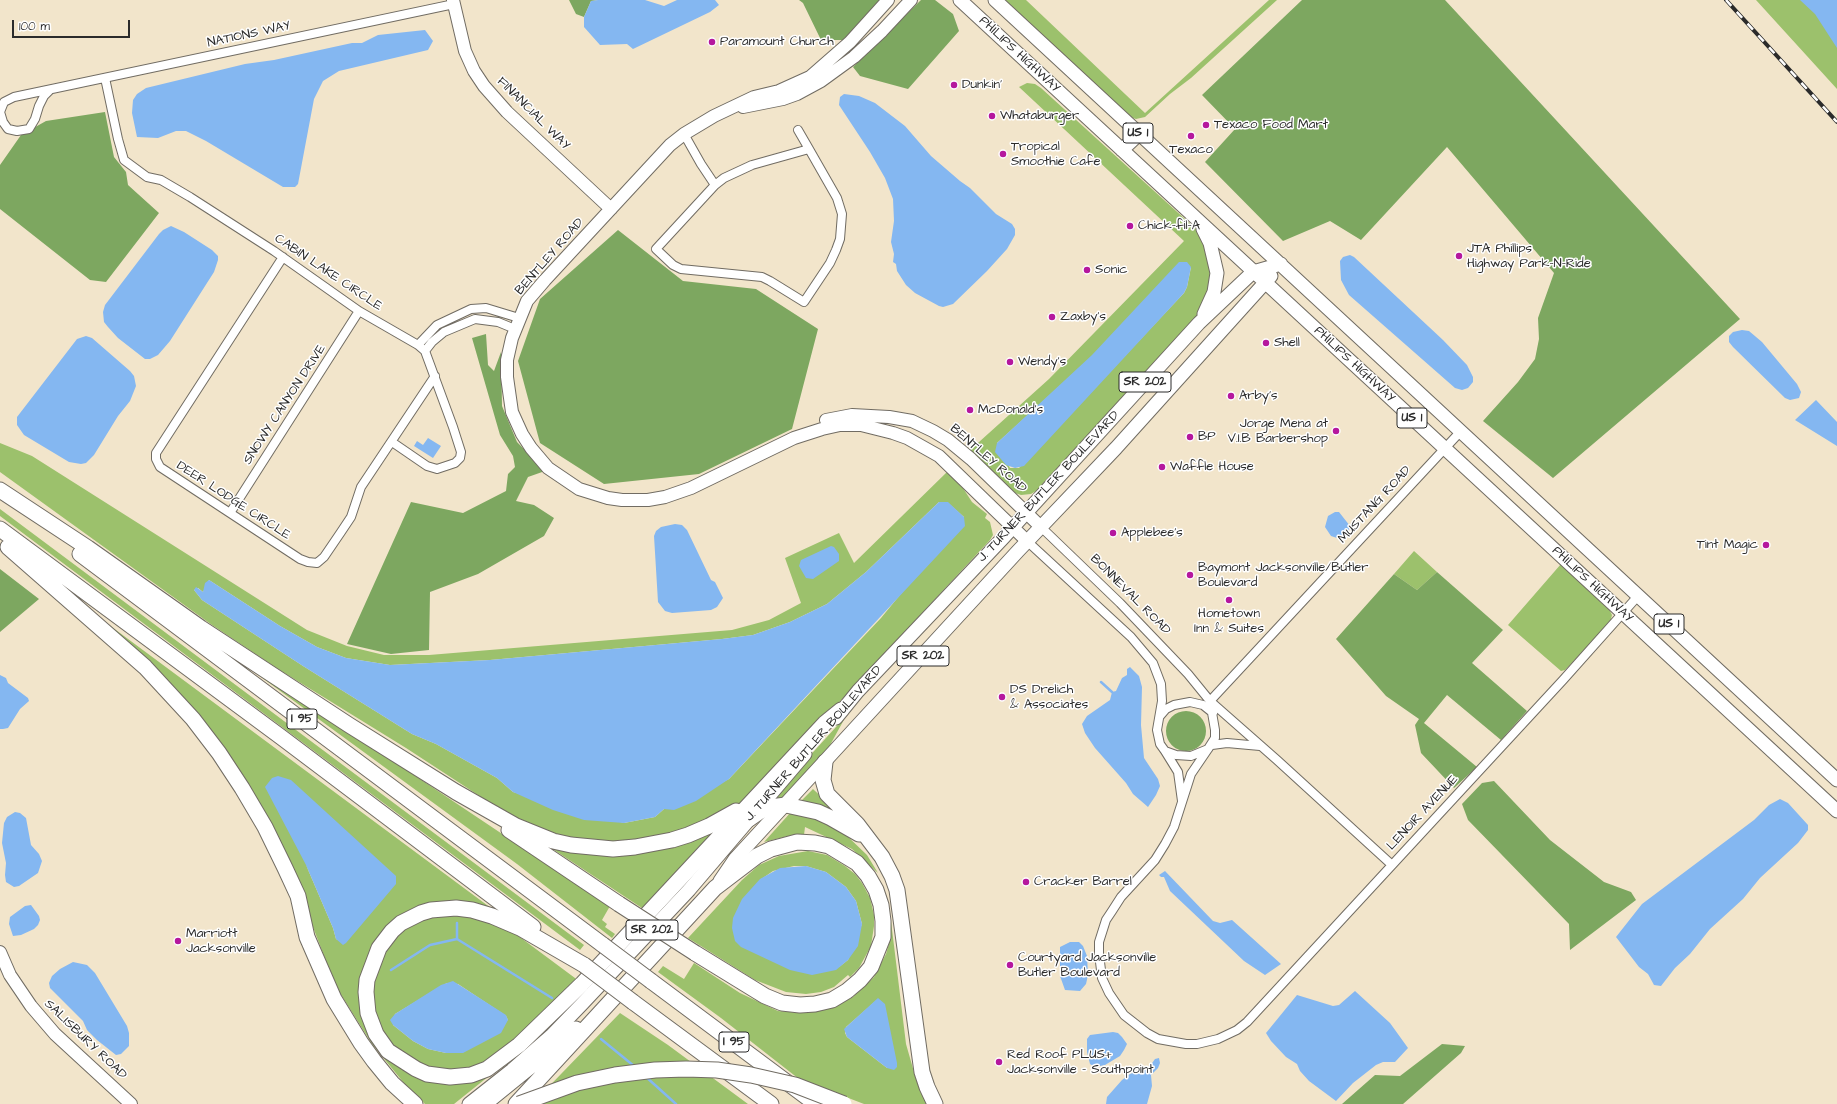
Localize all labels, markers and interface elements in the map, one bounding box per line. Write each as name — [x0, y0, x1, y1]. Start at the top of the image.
scale bar — [14, 12, 132, 38]
street label: PHILIPS HIGHWAY — [975, 13, 1063, 97]
text: 100 m — [19, 18, 50, 35]
street label: NATIONS WAY — [206, 19, 292, 51]
place label: Paramount Church — [720, 34, 834, 50]
marker: Paramount Church — [707, 37, 717, 47]
street label: FINANCIAL WAY — [493, 74, 573, 154]
place label: Dunkin' — [962, 77, 1002, 93]
marker: Dunkin' — [949, 80, 959, 90]
place label: Whataburger — [1000, 108, 1079, 124]
marker: Whataburger — [987, 111, 997, 121]
place label: Texaco Food Mart — [1214, 117, 1328, 133]
marker: Texaco Food Mart — [1201, 120, 1211, 130]
road number: US 1 — [1123, 123, 1153, 143]
marker: Texaco — [1186, 131, 1196, 141]
place label: Tropical Smoothie Cafe — [1011, 139, 1101, 170]
place label: Texaco — [1169, 142, 1213, 158]
marker: Tropical Smoothie Cafe — [998, 149, 1008, 159]
street label: BENTLEY ROAD — [512, 215, 588, 299]
place label: Chick-fil-A — [1138, 218, 1200, 234]
marker: Chick-fil-A — [1125, 221, 1135, 231]
street label: CABIN LAKE CIRCLE — [271, 231, 385, 315]
place label: JTA Phillips Highway Park-N-Ride — [1467, 241, 1591, 272]
marker: JTA Phillips Highway Park-N-Ride — [1454, 251, 1464, 261]
place label: Sonic — [1095, 262, 1127, 278]
marker: Sonic — [1082, 265, 1092, 275]
place label: Zaxby's — [1060, 309, 1106, 325]
marker: Zaxby's — [1047, 312, 1057, 322]
street label: PHILIPS HIGHWAY — [1310, 323, 1398, 407]
place label: Shell — [1274, 335, 1300, 351]
marker: Shell — [1261, 338, 1271, 348]
street label: SNOWY CANYON DRIVE — [240, 342, 330, 468]
place label: Wendy's — [1018, 354, 1066, 370]
marker: Wendy's — [1005, 357, 1015, 367]
road number: SR 202 — [1119, 372, 1171, 392]
place label: Arby's — [1239, 388, 1278, 404]
marker: Arby's — [1226, 391, 1236, 401]
place label: McDonald's — [978, 402, 1043, 418]
marker: McDonald's — [965, 405, 975, 415]
street label: J. TURNER BUTLER BOULEVARD — [975, 408, 1123, 566]
road number: US 1 — [1397, 408, 1427, 428]
place label: Jorge Mena at V.I.B Barbershop — [1228, 416, 1328, 447]
street label: BENTLEY ROAD — [946, 421, 1030, 497]
marker: Jorge Mena at V.I.B Barbershop — [1331, 426, 1341, 436]
place label: BP — [1198, 429, 1216, 445]
marker: BP — [1185, 432, 1195, 442]
street label: DEER LODGE CIRCLE — [173, 458, 293, 544]
place label: Waffle House — [1170, 459, 1254, 475]
marker: Waffle House — [1157, 462, 1167, 472]
street label: MUSTANG ROAD — [1335, 463, 1415, 547]
place label: Applebee's — [1121, 525, 1183, 541]
marker: Applebee's — [1108, 528, 1118, 538]
place label: Tint Magic — [1697, 537, 1758, 553]
marker: Tint Magic — [1761, 540, 1771, 550]
street label: PHILIPS HIGHWAY — [1548, 543, 1636, 627]
street label: BONNEVAL ROAD — [1087, 552, 1173, 638]
place label: Baymont Jacksonville/Butler Boulevard — [1198, 560, 1369, 591]
marker: Baymont Jacksonville/Butler Boulevard — [1185, 570, 1195, 580]
marker: Hometown Inn & Suites — [1224, 595, 1234, 605]
place label: Hometown Inn & Suites — [1194, 606, 1264, 637]
road number: US 1 — [1654, 614, 1684, 634]
road number: SR 202 — [897, 646, 949, 666]
street label: J. TURNER BUTLER BOULEVARD — [742, 663, 886, 825]
place label: DS Drelich & Associates — [1010, 682, 1088, 713]
marker: DS Drelich & Associates — [997, 692, 1007, 702]
road number: I 95 — [287, 709, 317, 729]
street label: LENOIR AVENUE — [1384, 772, 1462, 854]
place label: Cracker Barrel — [1034, 874, 1132, 890]
marker: Cracker Barrel — [1021, 877, 1031, 887]
road number: SR 202 — [626, 920, 678, 940]
place label: Marriott Jacksonville — [186, 926, 256, 957]
marker: Marriott Jacksonville — [173, 936, 183, 946]
place label: Courtyard Jacksonville Butler Boulevard — [1018, 950, 1156, 981]
marker: Courtyard Jacksonville Butler Boulevard — [1005, 960, 1015, 970]
street label: SALISBURY ROAD — [40, 997, 130, 1083]
road number: I 95 — [719, 1032, 749, 1052]
place label: Red Roof PLUS+ Jacksonville - Southpoint — [1007, 1047, 1154, 1078]
marker: Red Roof PLUS+ Jacksonville - Southpoint — [994, 1057, 1004, 1067]

